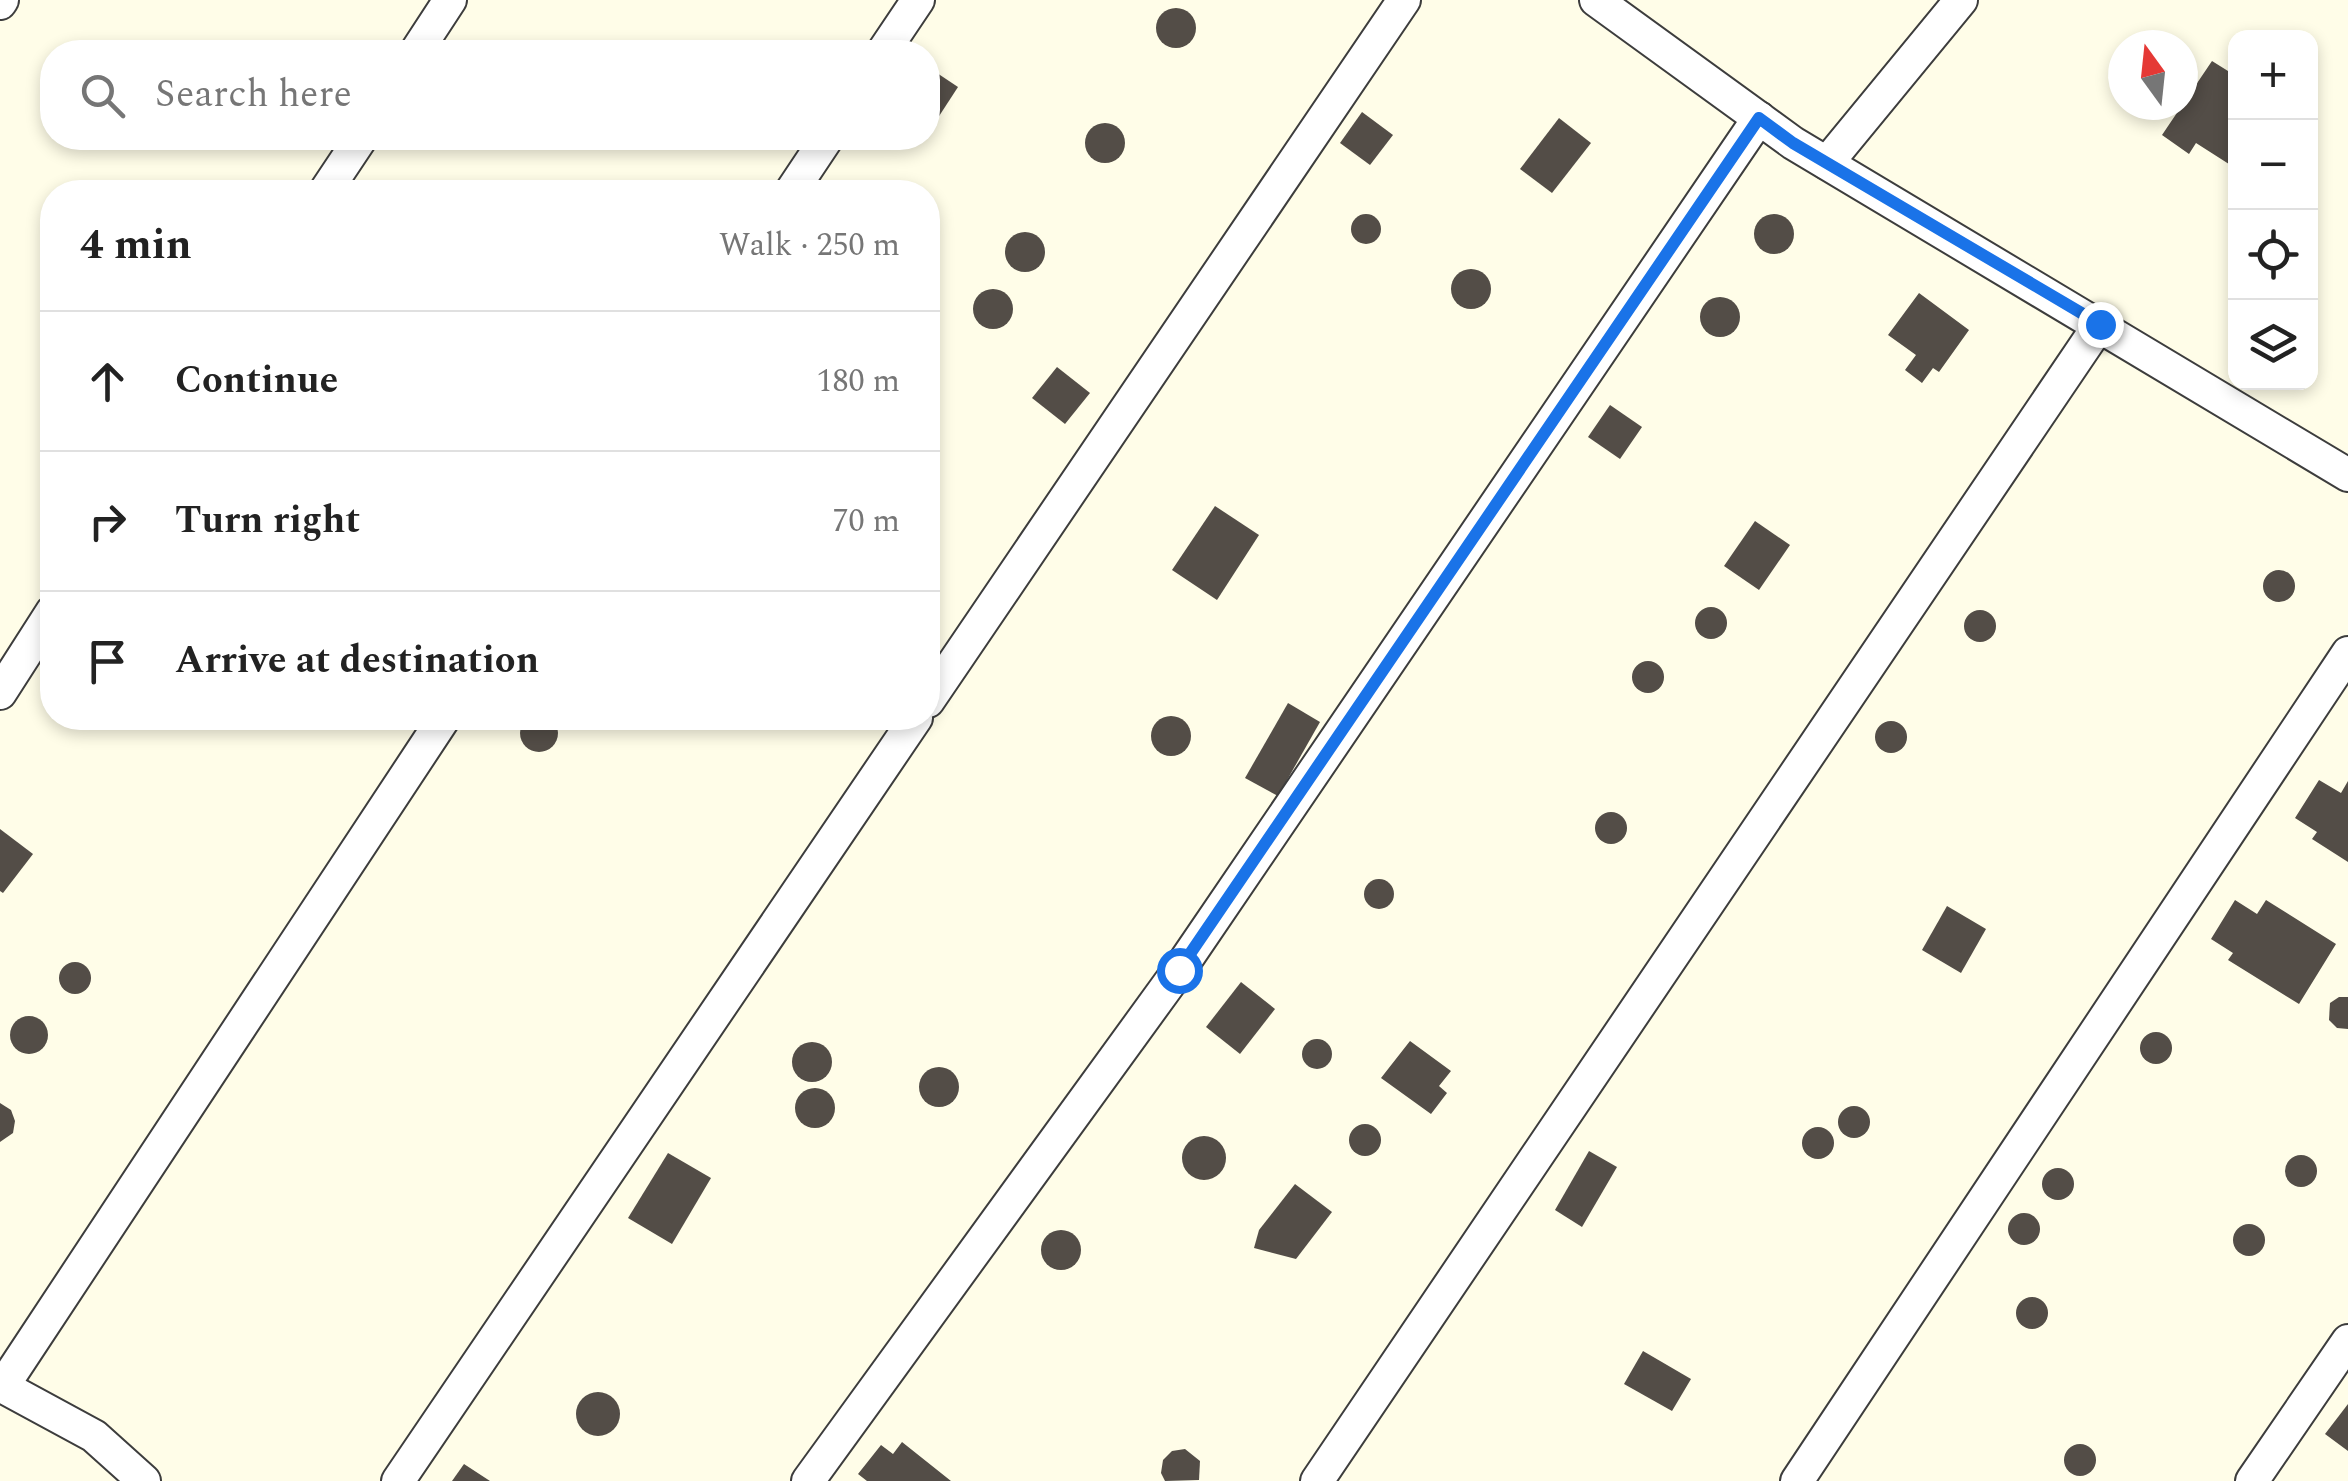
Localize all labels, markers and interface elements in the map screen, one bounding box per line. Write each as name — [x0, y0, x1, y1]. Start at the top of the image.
north arrow — [2108, 30, 2198, 120]
map controls — [2228, 30, 2318, 390]
button: + — [2228, 30, 2318, 120]
search box — [40, 40, 940, 150]
text: Search here — [155, 66, 352, 124]
icon: search — [75, 68, 130, 123]
button: − — [2228, 120, 2318, 210]
button: locate — [2228, 210, 2318, 300]
text: 4 min — [80, 214, 192, 277]
text: Walk · 250 m — [719, 221, 900, 270]
button: layers — [2228, 300, 2318, 390]
route end — [2078, 302, 2124, 348]
text: Continue — [175, 352, 338, 410]
icon: ahead — [80, 354, 135, 409]
text: 180 m — [816, 357, 900, 406]
text: Turn right — [175, 492, 360, 550]
icon: right — [80, 494, 135, 549]
text: 70 m — [832, 497, 900, 546]
text: Arrive at destination — [175, 632, 539, 690]
icon: arrive — [80, 634, 135, 689]
route start — [1157, 948, 1203, 994]

